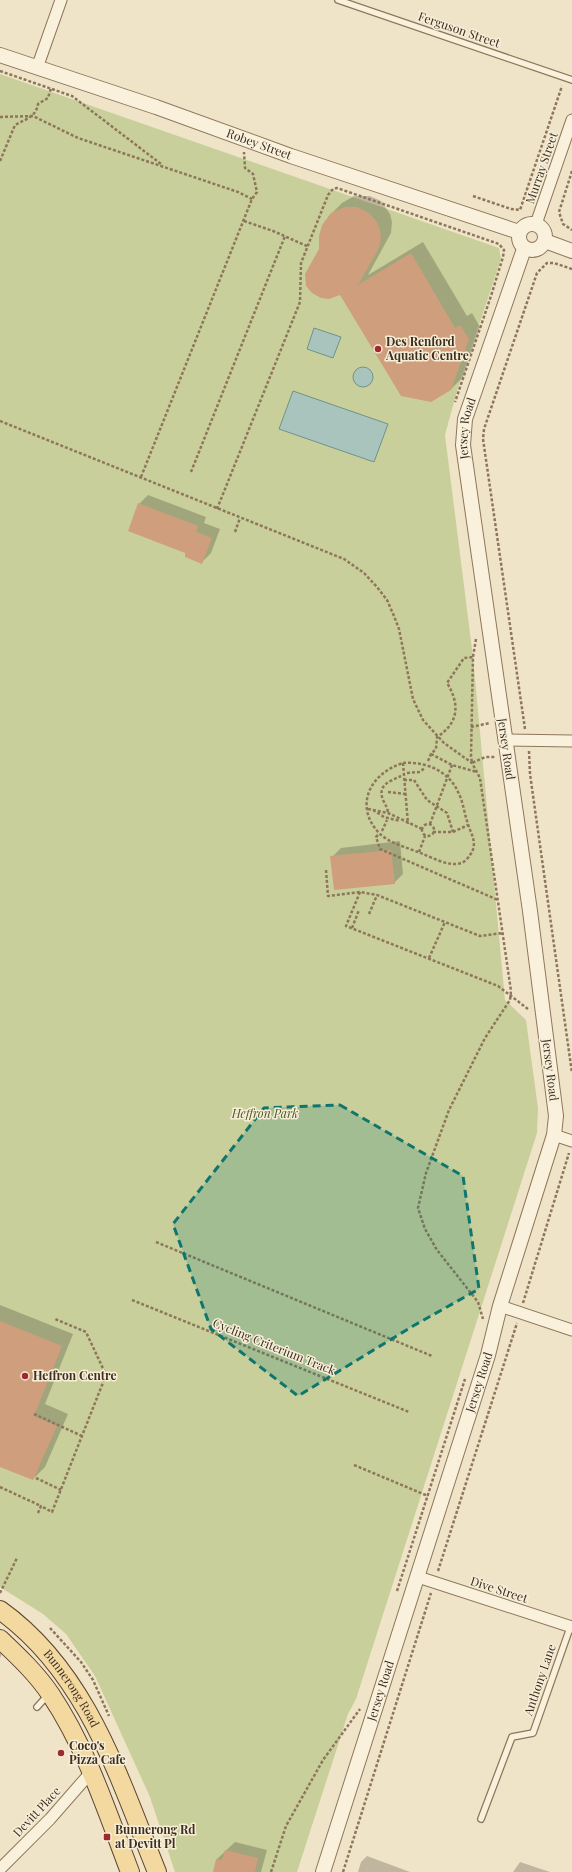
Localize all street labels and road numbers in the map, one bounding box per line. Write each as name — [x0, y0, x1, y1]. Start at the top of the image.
street label: Ferguson Street — [416, 8, 503, 51]
street label: Robey Street — [225, 124, 295, 163]
street label: Murray Street — [521, 129, 561, 206]
street label: Jersey Road — [454, 395, 479, 461]
street label: Jersey Road — [495, 716, 519, 781]
street label: Jersey Road — [539, 1037, 563, 1102]
street label: Cycling Criterium Track — [211, 1314, 339, 1378]
street label: Jersey Road — [461, 1350, 495, 1415]
street label: Dive Street — [469, 1572, 531, 1606]
street label: Anthony Lane — [519, 1642, 559, 1719]
street label: Bunnerong Road — [40, 1646, 104, 1730]
street label: Jersey Road — [362, 1658, 397, 1724]
street label: Devitt Place — [9, 1783, 64, 1840]

